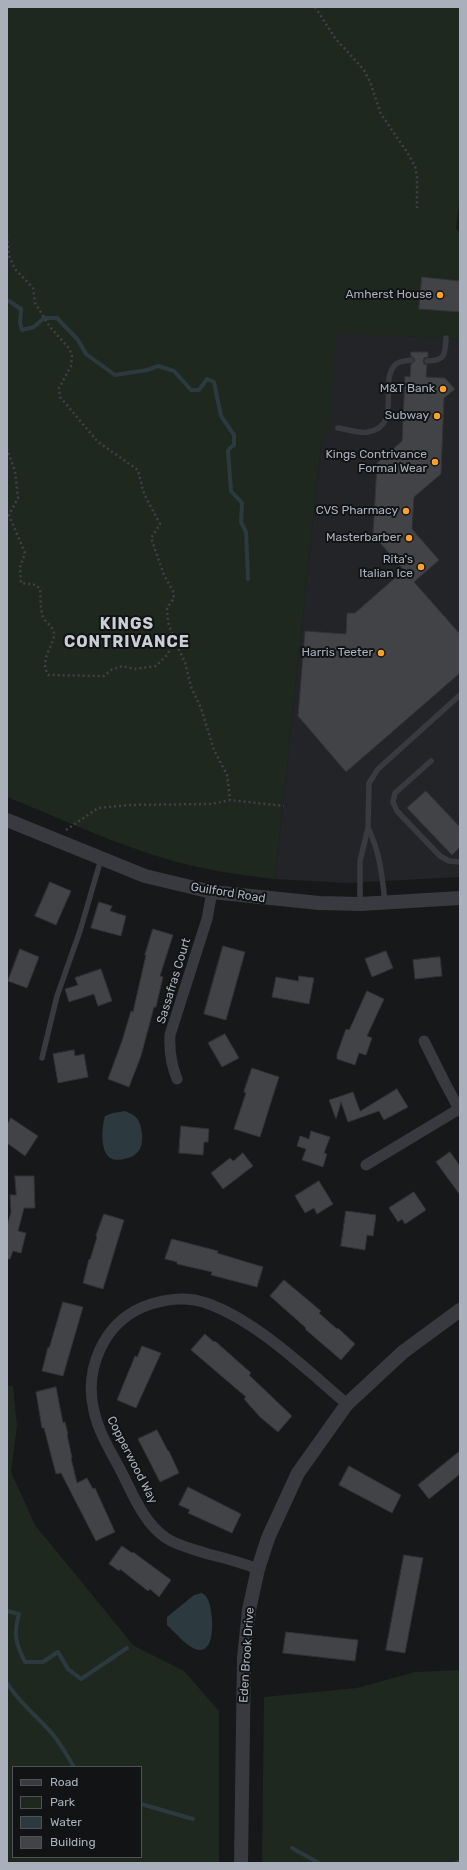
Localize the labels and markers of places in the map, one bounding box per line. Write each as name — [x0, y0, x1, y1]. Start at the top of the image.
place label: Amherst House — [345, 288, 432, 302]
marker: Amherst House — [435, 290, 445, 300]
place label: M&T Bank — [380, 382, 435, 396]
marker: M&T Bank — [438, 384, 448, 394]
place label: Subway — [385, 409, 429, 423]
marker: Subway — [432, 411, 442, 421]
place label: Kings Contrivance Formal Wear — [326, 448, 427, 476]
marker: Kings Contrivance Formal Wear — [430, 457, 440, 467]
place label: CVS Pharmacy — [316, 504, 398, 518]
marker: CVS Pharmacy — [401, 506, 411, 516]
place label: Masterbarber — [326, 531, 401, 545]
marker: Masterbarber — [404, 533, 414, 543]
place label: Rita's Italian Ice — [359, 553, 413, 581]
marker: Rita's Italian Ice — [416, 562, 426, 572]
place label: Harris Teeter — [302, 646, 373, 660]
marker: Harris Teeter — [376, 648, 386, 658]

